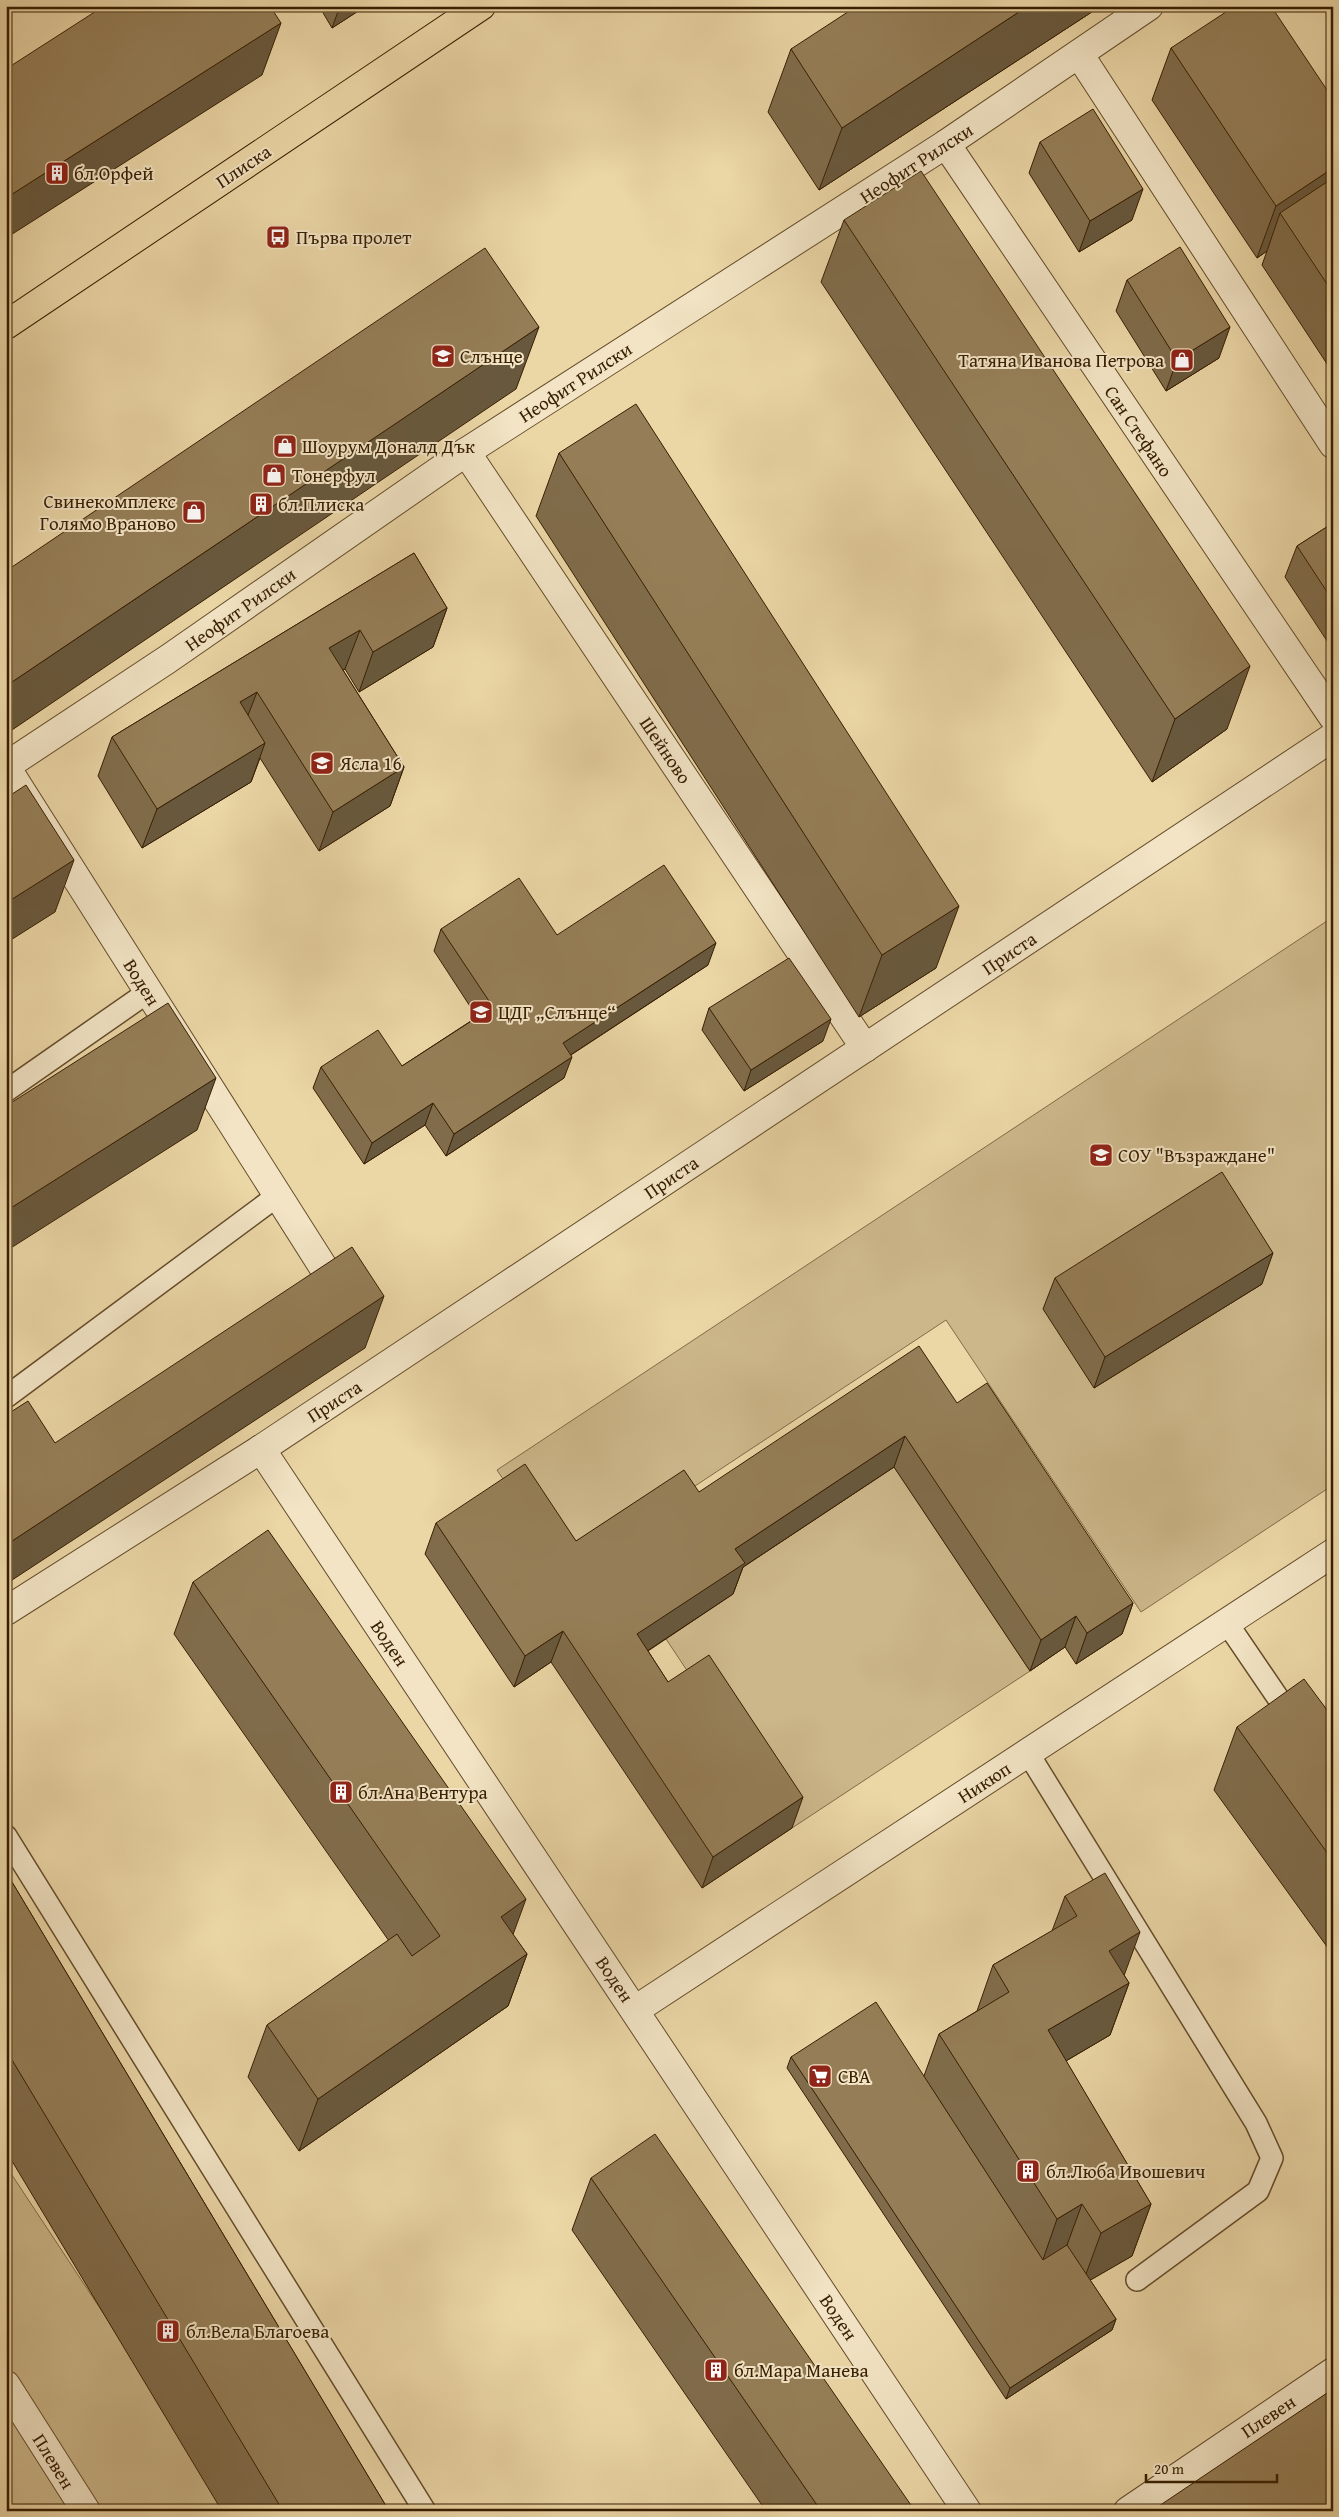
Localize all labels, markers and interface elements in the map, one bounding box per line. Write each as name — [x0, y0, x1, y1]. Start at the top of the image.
street label: Неофит Рилски — [854, 116, 978, 210]
street label: Плиска — [210, 137, 276, 195]
place label: бл.Орфей — [74, 159, 154, 187]
building icon: бл.Орфей — [44, 160, 70, 186]
place label: Първа пролет — [296, 223, 412, 251]
bus stop icon: Първа пролет — [265, 224, 291, 250]
street label: Неофит Рилски — [513, 335, 637, 429]
place label: Слънце — [460, 342, 523, 370]
school or university icon: Слънце — [430, 343, 456, 369]
place label: Татяна Иванова Петрова — [958, 346, 1164, 374]
shop icon: Татяна Иванова Петрова — [1169, 347, 1195, 373]
street label: Сан Стефано — [1098, 379, 1180, 483]
place label: Шоурум Доналд Дък — [302, 432, 475, 460]
shop icon: Шоурум Доналд Дък — [272, 433, 298, 459]
place label: Тонерфул — [292, 461, 375, 489]
shop icon: Тонерфул — [261, 462, 287, 488]
place label: Свинекомплекс Голямо Враново — [40, 487, 176, 537]
place label: бл.Плиска — [278, 490, 364, 518]
building icon: бл.Плиска — [248, 491, 274, 517]
shop icon: Свинекомплекс Голямо Враново — [181, 499, 207, 525]
street label: Неофит Рилски — [179, 560, 301, 658]
street label: Шейново — [633, 711, 699, 789]
place label: Ясла 16 — [339, 749, 402, 777]
school or university icon: Ясла 16 — [309, 750, 335, 776]
street label: Приста — [976, 924, 1042, 982]
street label: Воден — [117, 953, 167, 1011]
place label: ЦДГ „Слънце“ — [498, 998, 616, 1026]
school or university icon: ЦДГ „Слънце“ — [468, 999, 494, 1025]
place label: СОУ "Възраждане" — [1118, 1141, 1275, 1169]
school or university icon: СОУ "Възраждане" — [1088, 1142, 1114, 1168]
street label: Приста — [638, 1148, 704, 1206]
street label: Приста — [301, 1373, 367, 1429]
street label: Воден — [364, 1614, 416, 1672]
street label: Никюп — [952, 1754, 1016, 1810]
place label: бл.Ана Вентура — [358, 1778, 487, 1806]
building icon: бл.Ана Вентура — [328, 1779, 354, 1805]
street label: Воден — [589, 1950, 641, 2008]
place label: CBA — [838, 2062, 871, 2090]
supermarket icon: CBA — [807, 2063, 833, 2089]
place label: бл.Люба Ивошевич — [1046, 2157, 1205, 2185]
building icon: бл.Люба Ивошевич — [1015, 2158, 1041, 2184]
street label: Воден — [813, 2288, 865, 2346]
place label: бл.Вела Благоева — [186, 2317, 329, 2345]
building icon: бл.Вела Благоева — [155, 2318, 181, 2344]
place label: бл.Мара Манева — [734, 2356, 868, 2384]
building icon: бл.Мара Манева — [703, 2357, 729, 2383]
street label: Плевен — [1235, 2387, 1301, 2445]
street label: Плевен — [26, 2428, 82, 2494]
scale bar — [1146, 2452, 1278, 2484]
text: 20 m — [1154, 2458, 1185, 2479]

